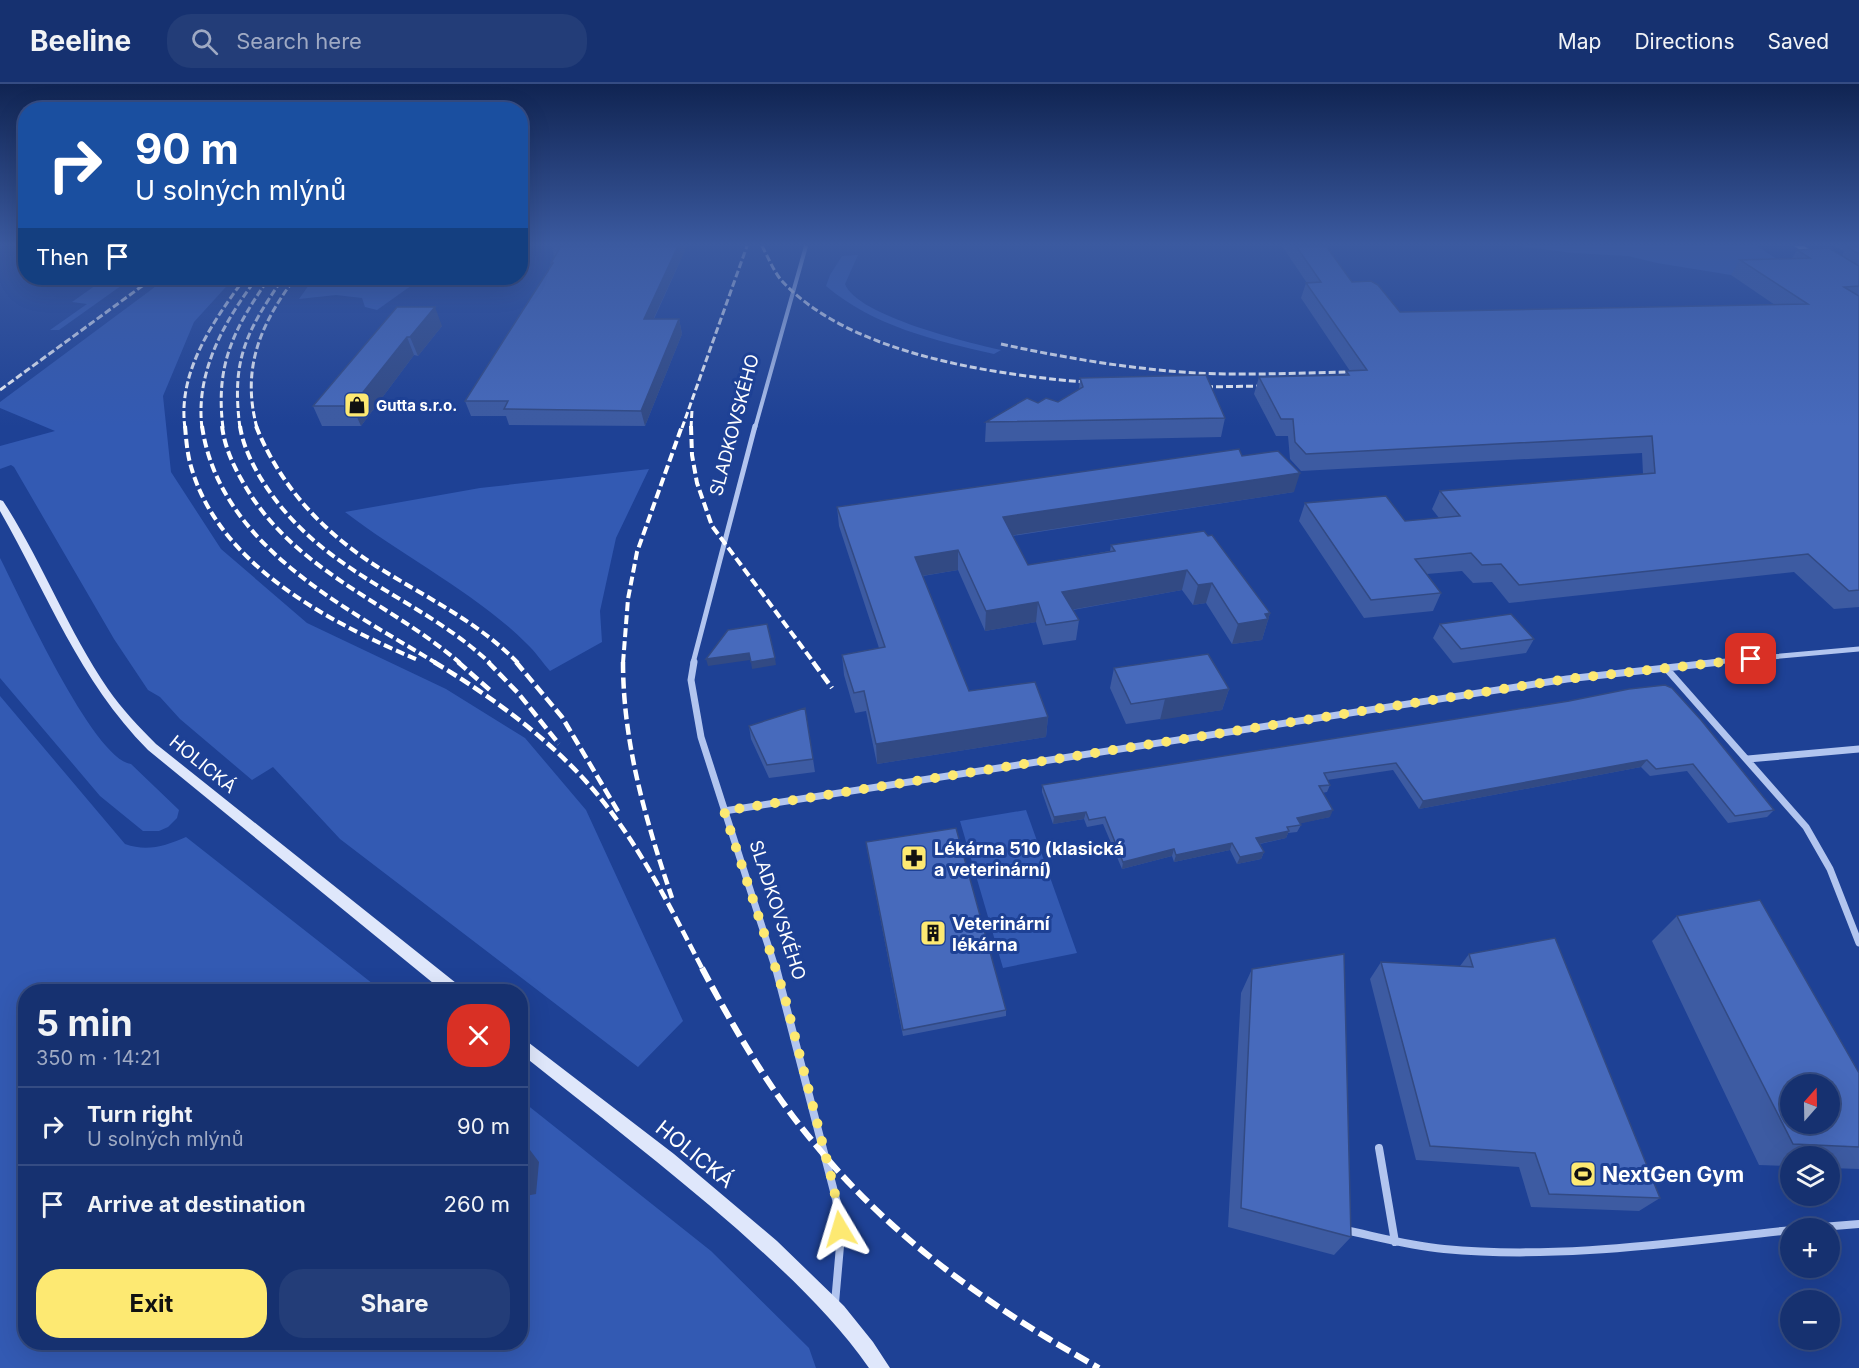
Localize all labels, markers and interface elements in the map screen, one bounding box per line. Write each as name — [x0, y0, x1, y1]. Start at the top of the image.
search box — [167, 14, 587, 68]
text: Beeline — [30, 24, 131, 58]
icon: search — [188, 25, 221, 58]
text: Search here — [236, 28, 362, 54]
text: Map — [1558, 29, 1601, 54]
text: Directions — [1634, 29, 1735, 54]
text: Saved — [1768, 29, 1829, 54]
text: 90 m — [135, 123, 239, 174]
icon: right — [36, 126, 114, 204]
text: U solných mlýnů — [135, 174, 346, 207]
icon: arrive — [101, 240, 134, 273]
text: Then — [36, 244, 89, 270]
street label: SLADKOVSKÉHO — [704, 352, 763, 498]
shop icon: Gutta s.r.o. — [342, 390, 372, 420]
place label: Gutta s.r.o. — [376, 396, 457, 415]
pin — [1725, 633, 1776, 684]
icon: arrive — [1734, 642, 1767, 675]
street label: HOLICKÁ — [165, 730, 241, 797]
street label: SLADKOVSKÉHO — [745, 837, 811, 983]
place label: Lékárna 510 (klasická a veterinární) — [934, 838, 1124, 880]
pharmacy icon: Lékárna 510 (klasická a veterinární) — [899, 843, 929, 873]
place label: Veterinární lékárna — [952, 913, 1051, 955]
building icon: Veterinární lékárna — [918, 918, 948, 948]
text: 5 min — [36, 1001, 133, 1045]
button: close — [447, 1004, 510, 1067]
text: 350 m · 14:21 — [36, 1046, 160, 1070]
north arrow — [1780, 1074, 1840, 1134]
map controls — [1780, 1074, 1840, 1350]
text: Turn right — [87, 1101, 193, 1127]
icon: right — [36, 1110, 69, 1143]
text: 90 m — [457, 1113, 510, 1139]
street label: HOLICKÁ — [651, 1114, 740, 1193]
text: U solných mlýnů — [87, 1127, 244, 1151]
button: layers — [1780, 1146, 1840, 1206]
sports icon: NextGen Gym — [1568, 1159, 1598, 1189]
place label: NextGen Gym — [1602, 1162, 1744, 1187]
icon: arrive — [36, 1188, 69, 1221]
text: Arrive at destination — [87, 1191, 306, 1217]
text: 260 m — [444, 1191, 510, 1217]
position arrow — [808, 1197, 872, 1261]
button: + — [1780, 1218, 1840, 1278]
button: Exit — [36, 1269, 267, 1338]
button: Share — [279, 1269, 510, 1338]
button: − — [1780, 1290, 1840, 1350]

